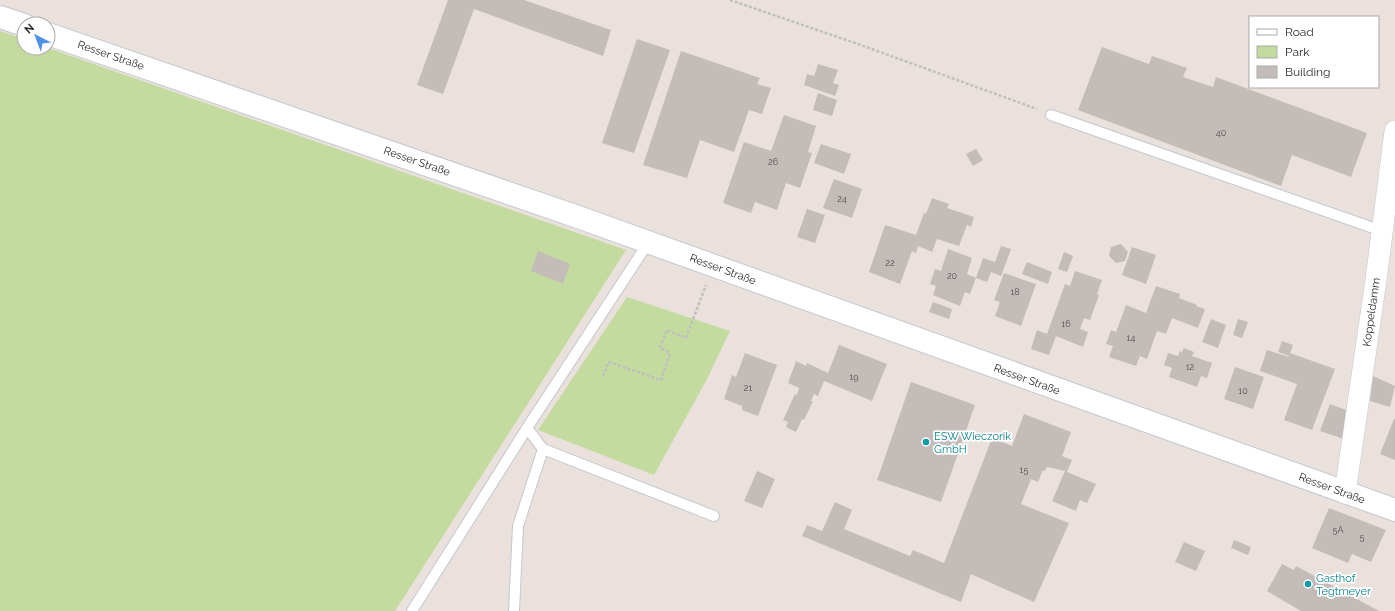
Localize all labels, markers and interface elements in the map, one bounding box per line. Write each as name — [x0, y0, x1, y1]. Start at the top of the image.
north arrow — [16, 16, 56, 56]
legend — [1249, 16, 1379, 88]
text: N — [22, 21, 37, 37]
text: Road — [1285, 25, 1314, 39]
street label: Resser Straße — [76, 38, 146, 73]
text: Park — [1285, 45, 1310, 59]
text: Building — [1285, 65, 1331, 79]
house number: 40 — [1216, 128, 1227, 138]
street label: Resser Straße — [382, 144, 452, 179]
house number: 26 — [768, 157, 779, 167]
house number: 24 — [837, 194, 847, 204]
street label: Resser Straße — [688, 251, 758, 288]
house number: 22 — [885, 258, 895, 268]
house number: 20 — [947, 271, 958, 281]
street label: Koppeldamm — [1360, 277, 1383, 347]
house number: 18 — [1010, 287, 1020, 297]
house number: 16 — [1061, 319, 1071, 329]
house number: 14 — [1127, 333, 1135, 343]
street label: Resser Straße — [992, 361, 1062, 398]
house number: 12 — [1186, 362, 1195, 372]
house number: 19 — [849, 372, 859, 382]
house number: 21 — [744, 383, 752, 393]
house number: 10 — [1238, 386, 1248, 396]
place label: ESW Wieczorik GmbH — [934, 430, 1011, 456]
marker: ESW Wieczorik GmbH — [921, 437, 931, 447]
house number: 15 — [1020, 465, 1028, 475]
street label: Resser Straße — [1297, 470, 1367, 507]
house number: 5A — [1333, 525, 1344, 535]
house number: 5 — [1360, 532, 1365, 542]
place label: Gasthof Tegtmeyer — [1316, 572, 1371, 598]
marker: Gasthof Tegtmeyer — [1303, 579, 1313, 589]

